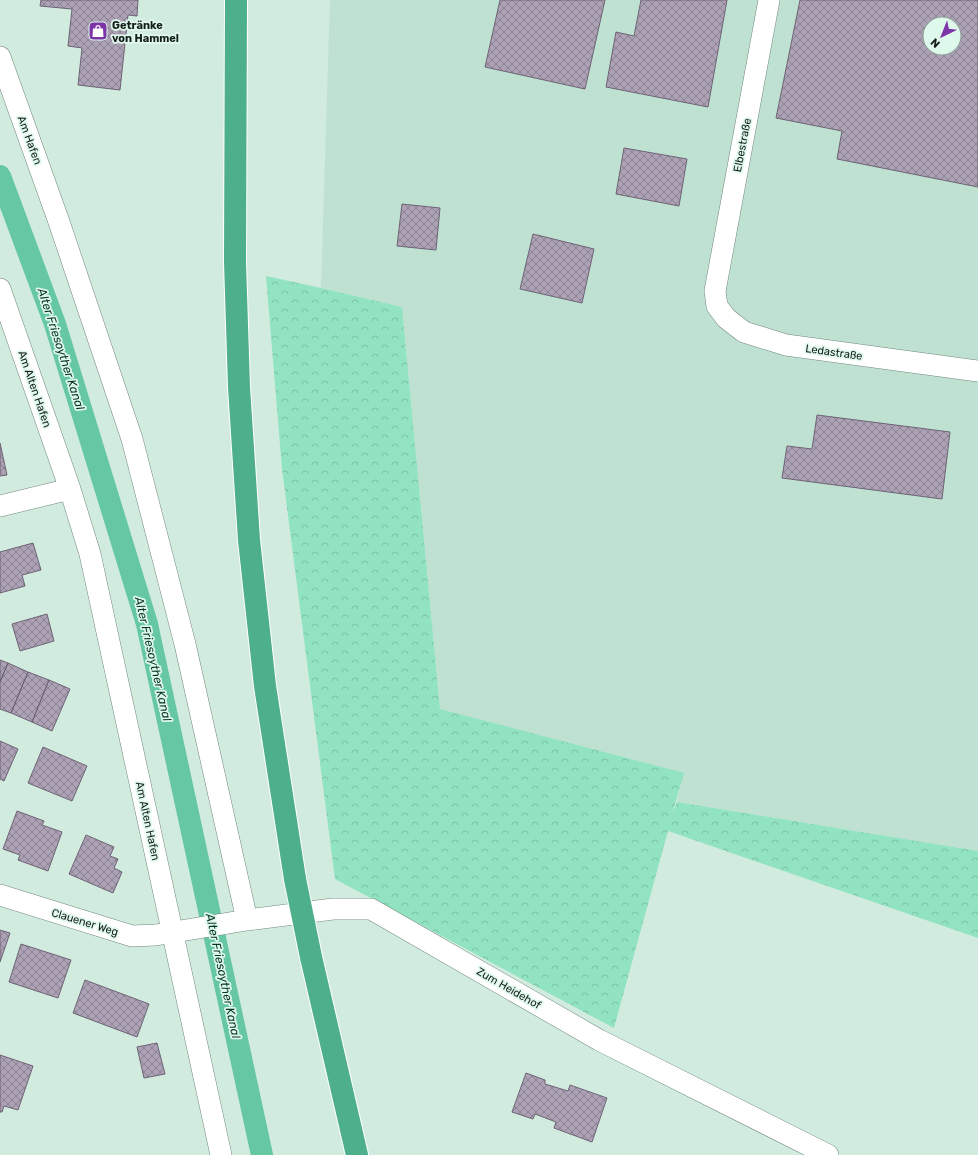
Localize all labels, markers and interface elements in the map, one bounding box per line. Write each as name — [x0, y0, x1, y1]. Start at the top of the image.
north arrow — [922, 16, 962, 56]
place label: Getränke von Hammel — [112, 19, 179, 45]
shop icon: Getränke von Hammel — [87, 20, 109, 42]
text: N — [928, 35, 943, 50]
street label: Am Hafen — [15, 114, 44, 166]
street label: Elbestraße — [731, 117, 754, 173]
water label: Alter Friesoyther Kanal — [34, 285, 88, 413]
street label: Ledastraße — [805, 342, 863, 363]
street label: Am Alten Hafen — [15, 349, 54, 429]
water label: Alter Friesoyther Kanal — [132, 594, 174, 724]
street label: Am Alten Hafen — [133, 781, 162, 862]
street label: Clauener Weg — [50, 906, 120, 939]
water label: Alter Friesoyther Kanal — [203, 911, 243, 1041]
street label: Zum Heidehof — [474, 965, 544, 1012]

